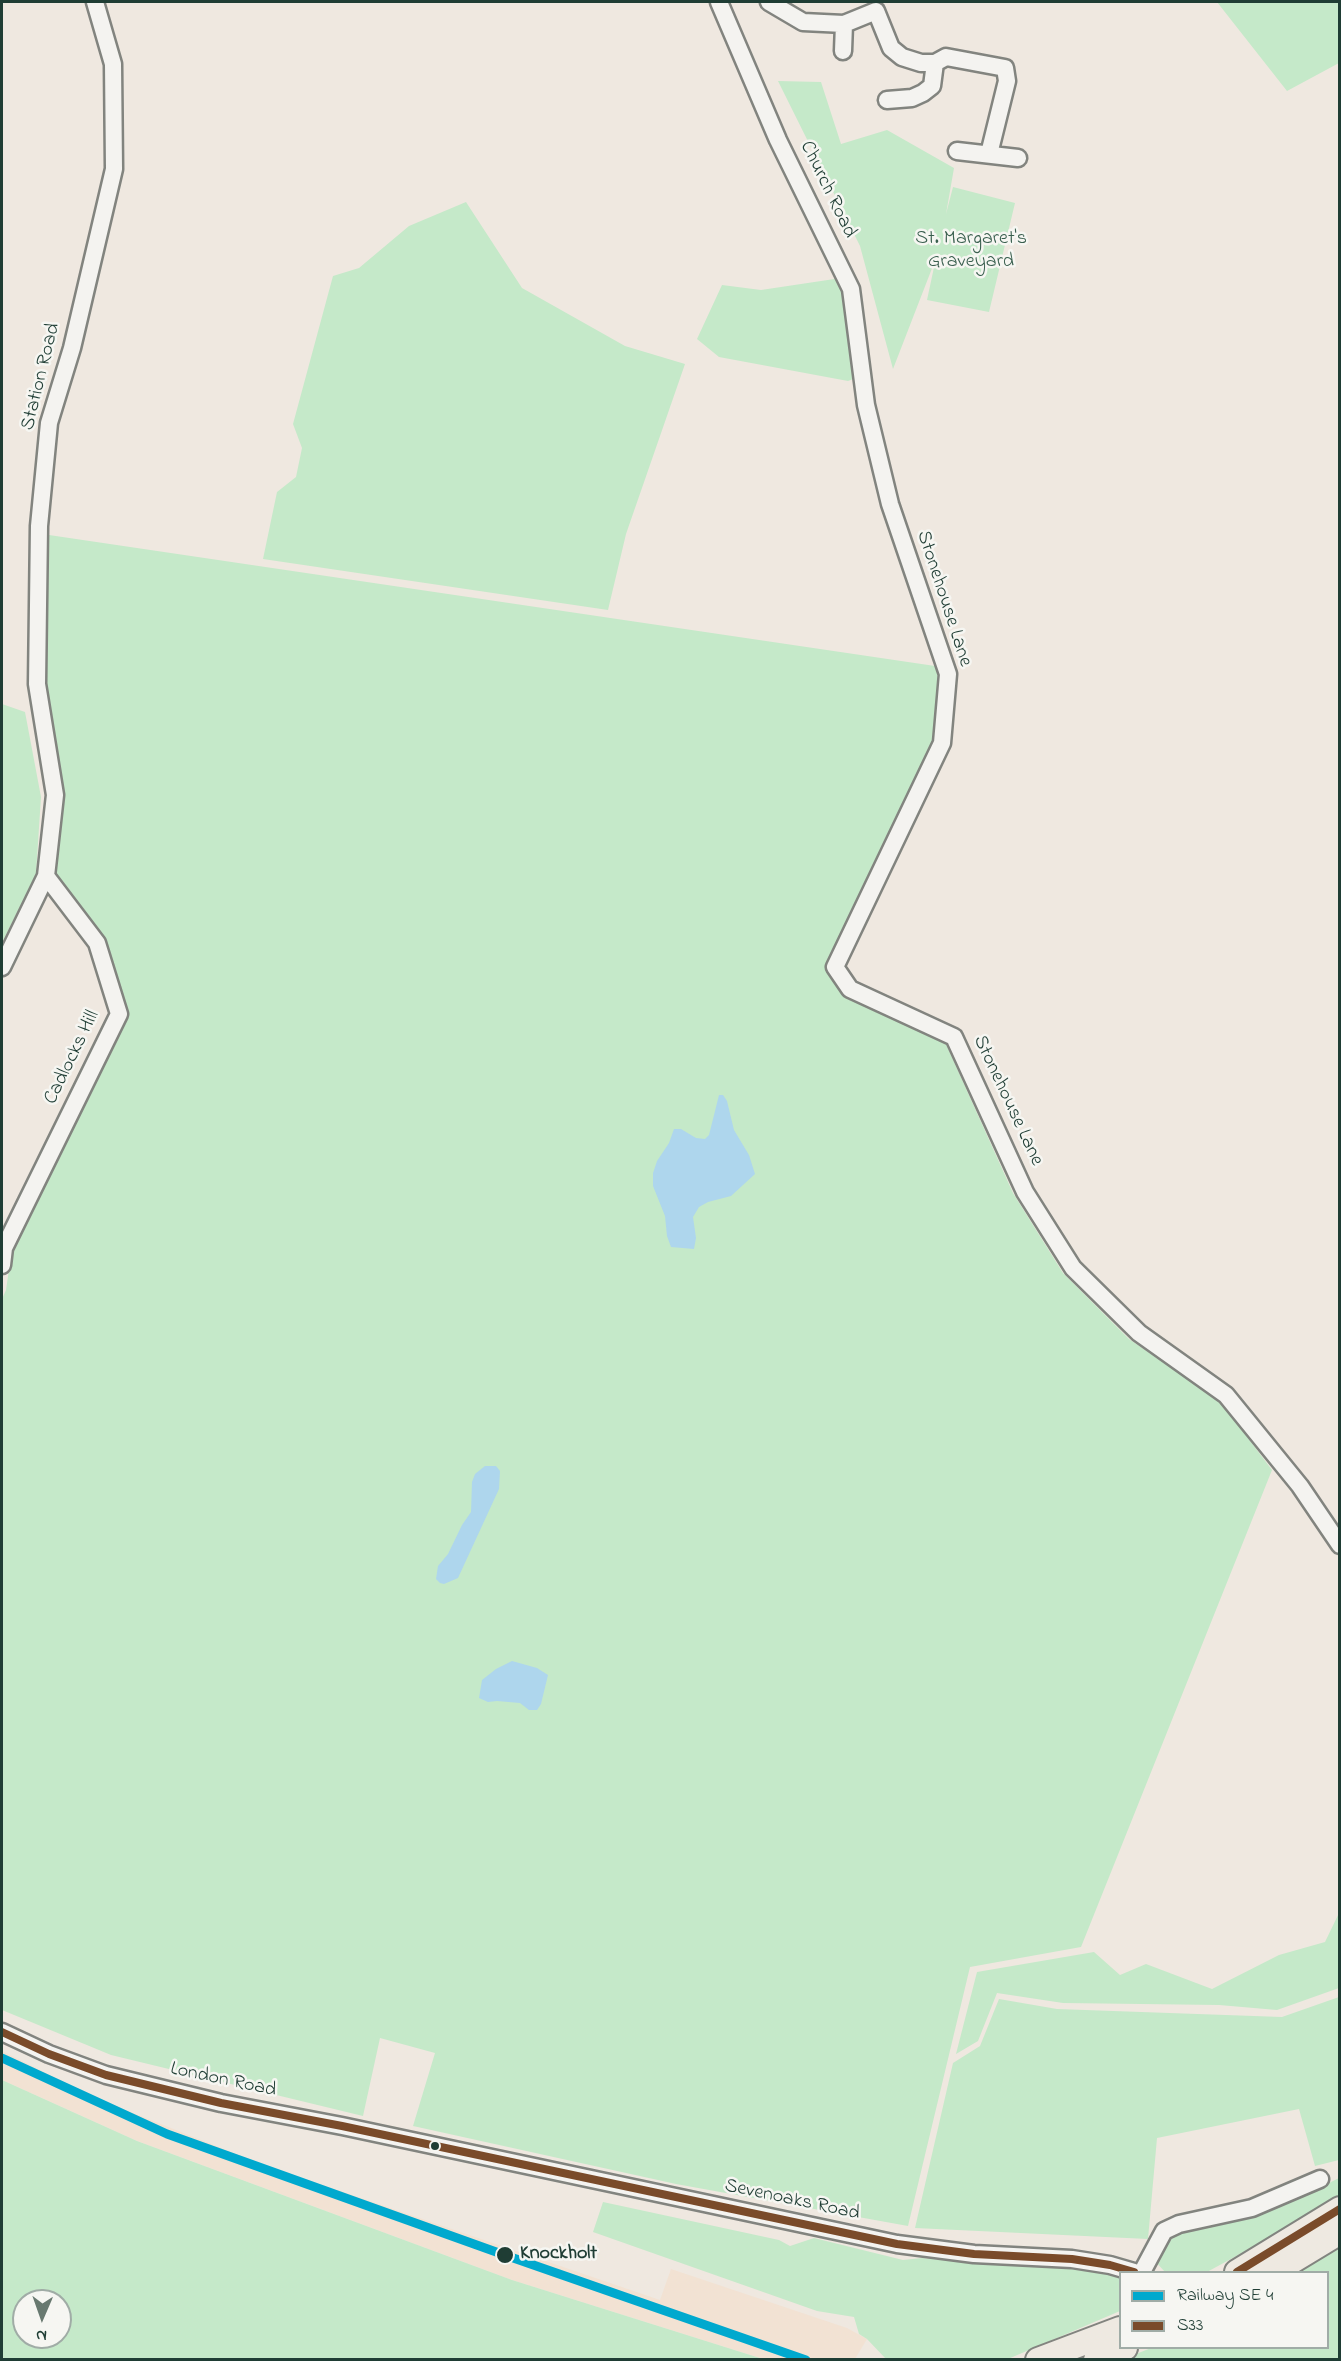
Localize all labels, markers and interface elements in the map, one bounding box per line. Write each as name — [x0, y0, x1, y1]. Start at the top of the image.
street label: Church Road — [793, 138, 861, 242]
park label: St. Margaret's Graveyard — [915, 228, 1027, 275]
street label: Station Road — [17, 321, 67, 433]
street label: Stonehouse Lane — [910, 528, 976, 670]
street label: Cadlocks Hill — [40, 1007, 106, 1109]
street label: Stonehouse Lane — [966, 1032, 1048, 1170]
street label: London Road — [168, 2058, 278, 2104]
unlabelled marker — [429, 2140, 441, 2152]
street label: Sevenoaks Road — [722, 2175, 862, 2227]
place label: Knockholt — [520, 2243, 597, 2267]
marker: Knockholt — [495, 2245, 515, 2265]
legend — [1119, 2271, 1329, 2349]
text: Railway SE 4 — [1177, 2283, 1273, 2309]
north arrow — [12, 2289, 72, 2349]
text: S33 — [1177, 2313, 1203, 2339]
text: N — [36, 2323, 47, 2347]

